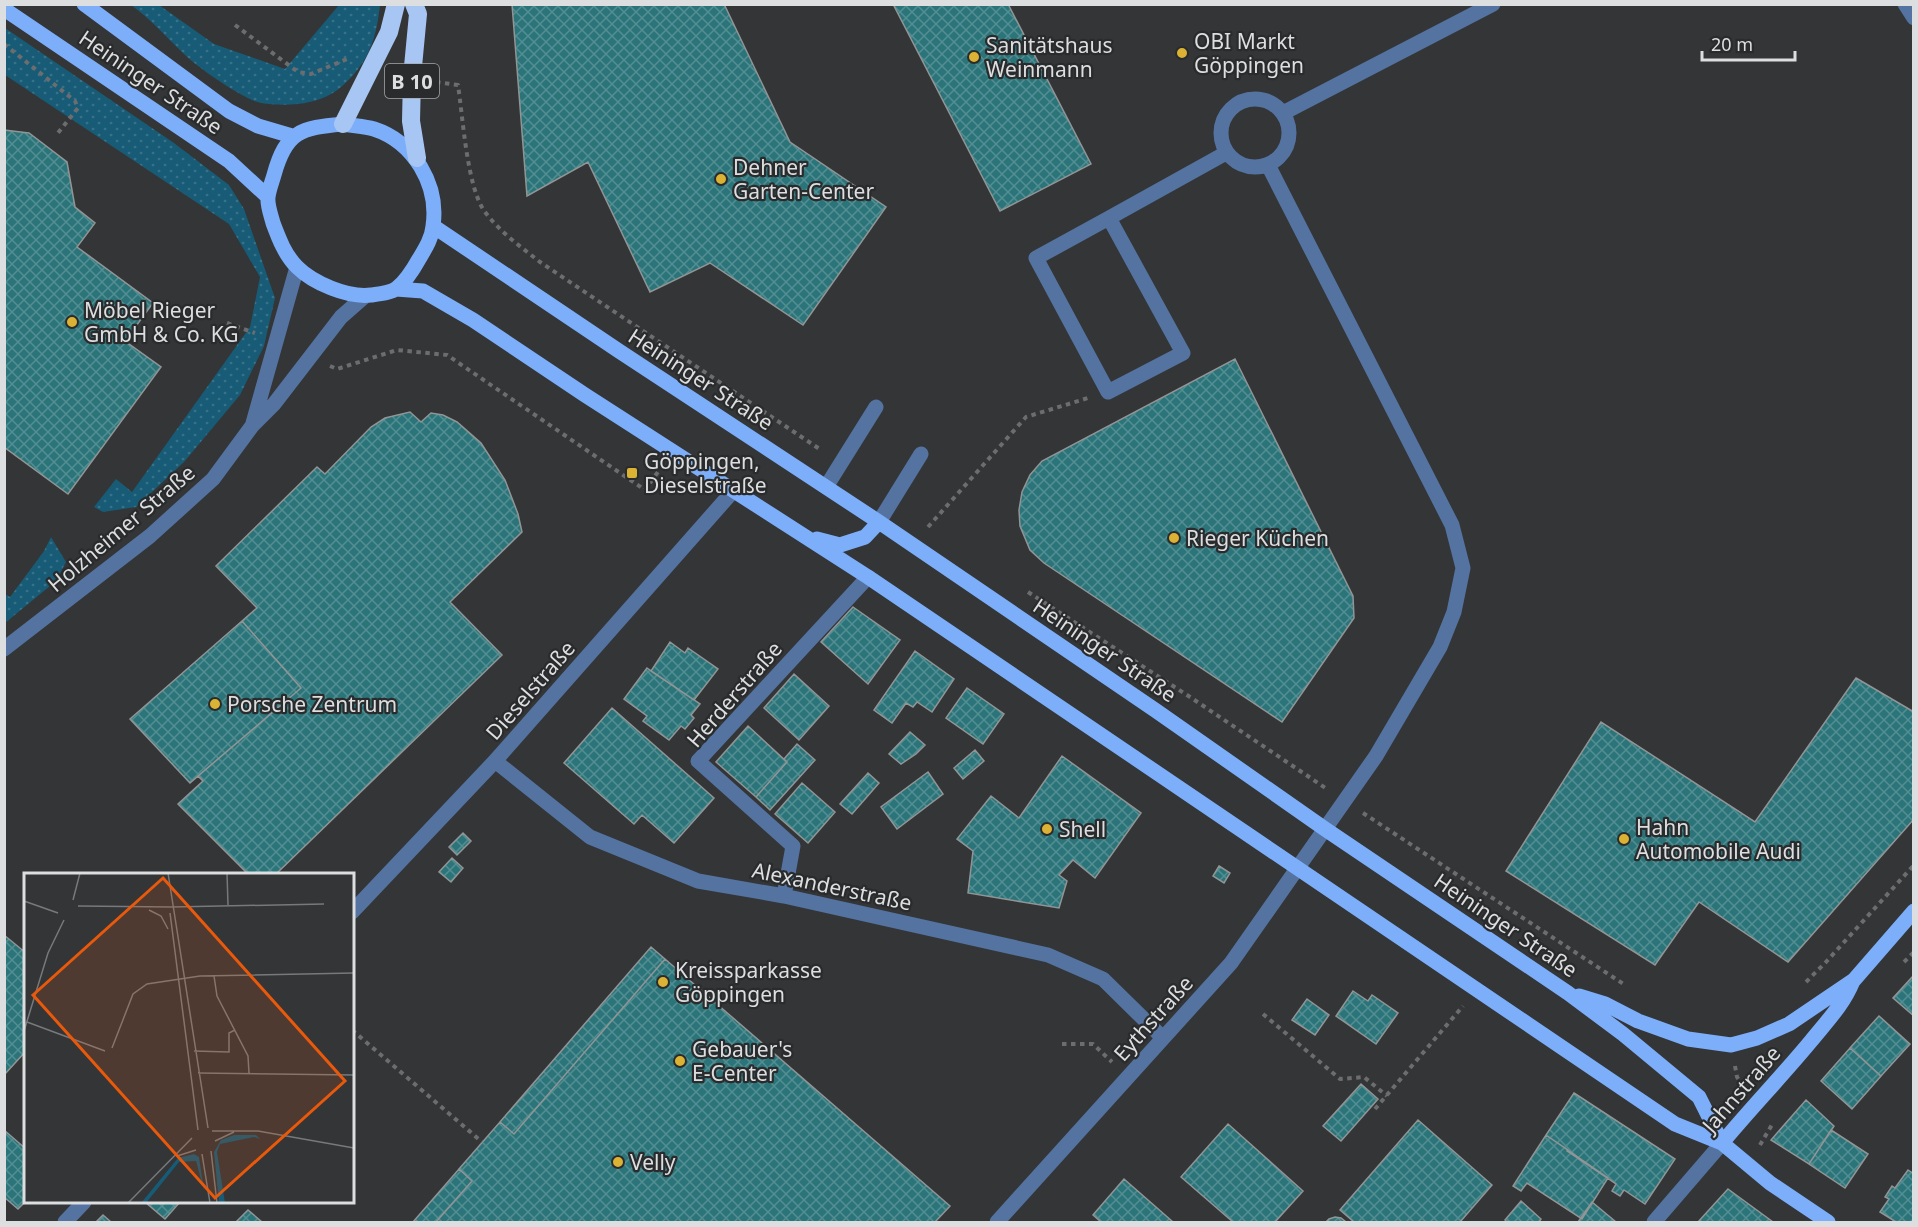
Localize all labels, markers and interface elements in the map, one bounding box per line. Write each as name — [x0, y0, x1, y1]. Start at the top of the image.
street label: Heininger Straße — [74, 24, 228, 140]
scale bar — [1702, 24, 1795, 62]
place label: OBI Markt Göppingen — [1194, 27, 1304, 79]
place label: Sanitätshaus Weinmann — [986, 31, 1113, 83]
text: 20 m — [1711, 32, 1753, 56]
marker: OBI Markt Göppingen — [1175, 46, 1189, 60]
marker: Sanitätshaus Weinmann — [967, 50, 981, 64]
road number: B 10 — [385, 64, 439, 98]
place label: Dehner Garten-Center — [733, 153, 874, 205]
marker: Dehner Garten-Center — [714, 172, 728, 186]
place label: Möbel Rieger GmbH & Co. KG — [84, 296, 239, 348]
marker: Möbel Rieger GmbH & Co. KG — [65, 315, 79, 329]
street label: Heininger Straße — [623, 322, 779, 436]
place label: Göppingen, Dieselstraße — [644, 447, 767, 499]
street label: Holzheimer Straße — [42, 458, 200, 598]
marker: Göppingen, Dieselstraße — [625, 466, 639, 480]
place label: Rieger Küchen — [1186, 524, 1329, 552]
marker: Rieger Küchen — [1167, 531, 1181, 545]
street label: Heininger Straße — [1028, 592, 1182, 708]
street label: Dieselstraße — [479, 635, 581, 745]
street label: Herderstraße — [680, 635, 788, 753]
place label: Porsche Zentrum — [227, 690, 397, 718]
marker: Porsche Zentrum — [208, 697, 222, 711]
place label: Hahn Automobile Audi — [1636, 813, 1801, 865]
place label: Shell — [1059, 815, 1106, 843]
marker: Shell — [1040, 822, 1054, 836]
marker: Hahn Automobile Audi — [1617, 832, 1631, 846]
street label: Alexanderstraße — [750, 855, 914, 917]
street label: Heininger Straße — [1429, 867, 1583, 983]
inset map — [24, 873, 354, 1203]
place label: Kreissparkasse Göppingen — [675, 956, 822, 1008]
street label: Eythstraße — [1107, 969, 1199, 1067]
marker: Kreissparkasse Göppingen — [656, 975, 670, 989]
place label: Gebauer's E-Center — [692, 1035, 792, 1087]
street label: Jahnstraße — [1694, 1040, 1786, 1140]
marker: Gebauer's E-Center — [673, 1054, 687, 1068]
place label: Velly — [630, 1148, 676, 1176]
marker: Velly — [611, 1155, 625, 1169]

